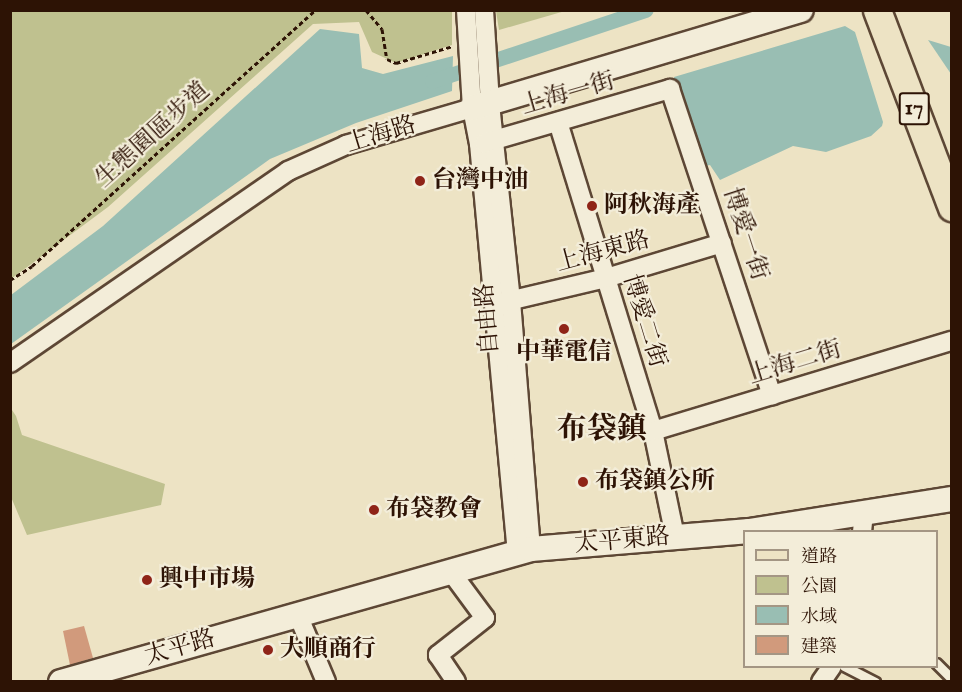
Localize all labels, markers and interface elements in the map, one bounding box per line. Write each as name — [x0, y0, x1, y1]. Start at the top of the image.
street label: 上海一街 — [518, 67, 618, 121]
street label: 生態園區步道 — [90, 76, 216, 194]
road number: 17 — [898, 90, 930, 128]
street label: 上海路 — [342, 111, 420, 159]
place label: 台灣中油 — [432, 167, 528, 195]
marker: 台灣中油 — [413, 174, 427, 188]
street label: 博愛一街 — [716, 184, 774, 284]
place label: 阿秋海產 — [604, 192, 700, 220]
marker: 阿秋海產 — [585, 199, 599, 213]
street label: 上海東路 — [553, 226, 653, 278]
street label: 博愛二街 — [616, 271, 672, 371]
street label: 自由路 — [471, 282, 505, 356]
marker: 中華電信 — [557, 322, 571, 336]
street label: 上海二街 — [745, 335, 845, 391]
place label: 中華電信 — [516, 339, 612, 367]
district label: 布袋鎮 — [557, 412, 647, 448]
place label: 布袋鎮公所 — [595, 468, 715, 496]
marker: 布袋鎮公所 — [576, 475, 590, 489]
place label: 布袋教會 — [386, 496, 482, 524]
marker: 布袋教會 — [367, 503, 381, 517]
street label: 太平東路 — [573, 522, 671, 560]
legend — [743, 530, 938, 668]
text: 道路 — [801, 546, 837, 569]
place label: 興中市場 — [159, 566, 255, 594]
marker: 興中市場 — [140, 573, 154, 587]
text: 公園 — [801, 576, 837, 599]
text: 水域 — [801, 606, 837, 629]
street label: 太平路 — [141, 624, 219, 672]
place label: 大順商行 — [280, 636, 376, 664]
text: 建築 — [801, 636, 837, 659]
marker: 大順商行 — [261, 643, 275, 657]

